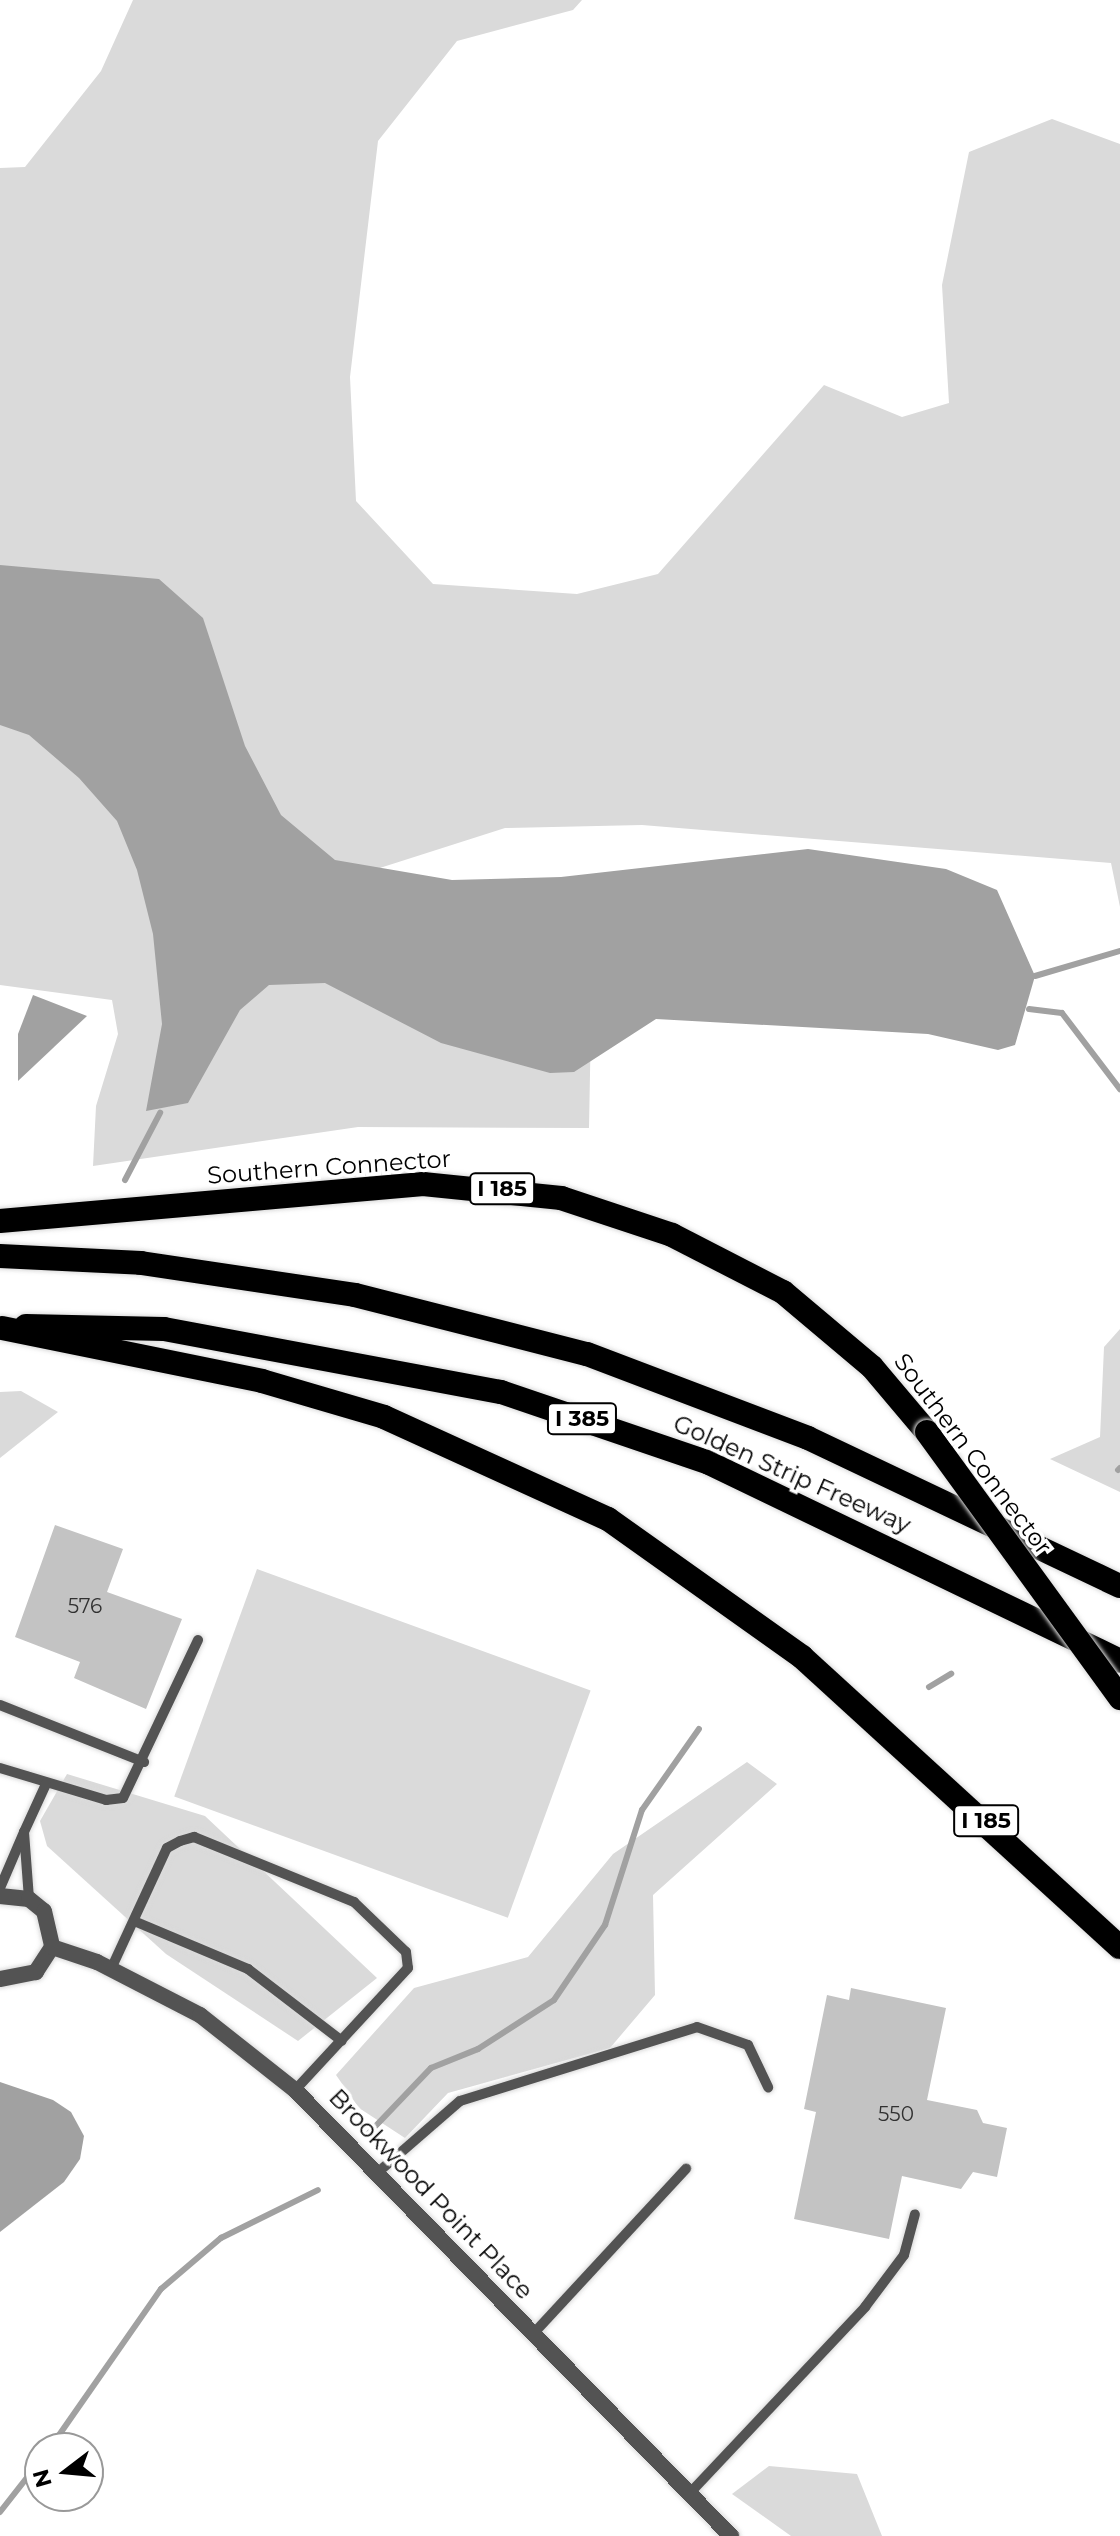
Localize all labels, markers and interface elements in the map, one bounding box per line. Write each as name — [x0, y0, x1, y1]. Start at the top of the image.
street label: Southern Connector — [206, 1144, 452, 1190]
road number: I 185 — [468, 1171, 536, 1207]
street label: Southern Connector — [888, 1348, 1058, 1560]
road number: I 385 — [546, 1401, 618, 1437]
street label: Golden Strip Freeway — [669, 1409, 915, 1539]
house number: 576 — [68, 1594, 102, 1618]
road number: I 185 — [952, 1803, 1020, 1839]
street label: Brookwood Point Place — [323, 2083, 539, 2305]
house number: 550 — [878, 2102, 914, 2126]
north arrow — [24, 2432, 104, 2512]
text: N — [27, 2466, 58, 2490]

